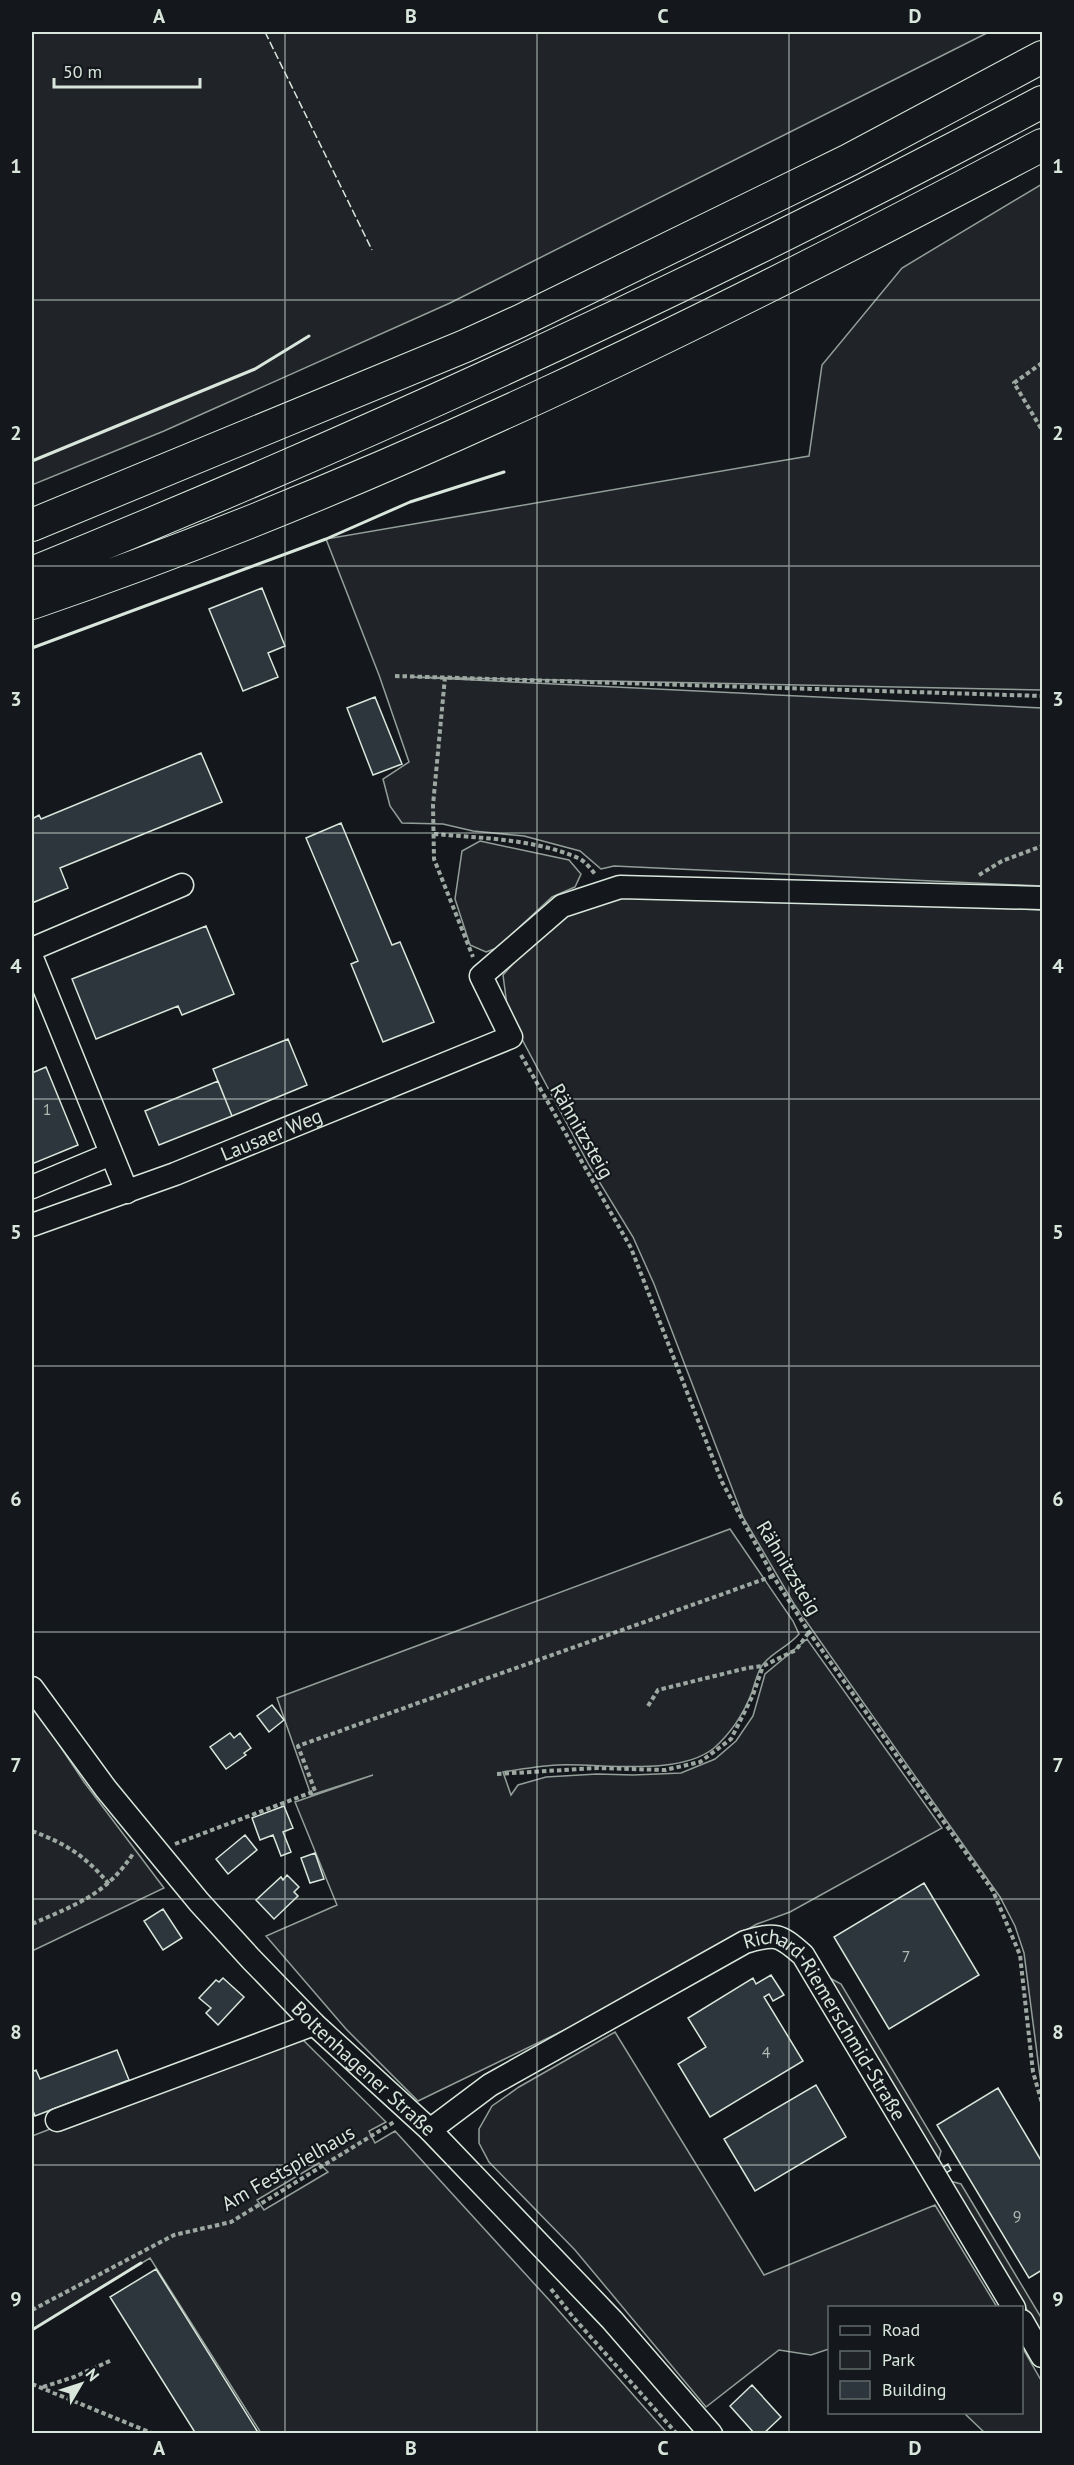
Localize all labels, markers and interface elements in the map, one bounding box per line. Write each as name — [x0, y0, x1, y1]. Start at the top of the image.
text: A — [153, 3, 166, 29]
text: B — [405, 3, 417, 29]
text: C — [657, 3, 669, 29]
text: D — [909, 3, 922, 29]
scale bar — [54, 51, 200, 89]
text: 50 m — [63, 60, 102, 83]
text: 1 — [10, 153, 22, 179]
text: 1 — [1052, 153, 1064, 179]
text: 2 — [10, 420, 22, 446]
text: 2 — [1052, 420, 1064, 446]
text: 3 — [10, 686, 22, 712]
text: 3 — [1052, 686, 1064, 712]
text: 4 — [10, 953, 22, 979]
text: 4 — [1052, 953, 1064, 979]
street label: Rähnitzsteig — [544, 1079, 620, 1183]
house number: 1 — [43, 1099, 51, 1119]
street label: Lausaer Weg — [217, 1102, 326, 1167]
text: 5 — [10, 1219, 22, 1245]
text: 5 — [1052, 1219, 1064, 1245]
text: 6 — [10, 1486, 22, 1512]
text: 6 — [1052, 1486, 1064, 1512]
street label: Rähnitzsteig — [751, 1516, 827, 1620]
text: 7 — [10, 1752, 22, 1778]
text: 7 — [1052, 1752, 1064, 1778]
street label: Richard-Riemerschmid-Straße — [740, 1923, 912, 2125]
house number: 7 — [902, 1946, 910, 1966]
street label: Boltenhagener Straße — [286, 1996, 441, 2142]
text: 8 — [10, 2019, 22, 2045]
text: 8 — [1052, 2019, 1064, 2045]
house number: 4 — [762, 2042, 771, 2062]
street label: Am Festspielhaus — [217, 2119, 359, 2217]
house number: 9 — [1013, 2206, 1021, 2226]
text: 9 — [10, 2286, 22, 2312]
text: 9 — [1052, 2286, 1064, 2312]
legend — [828, 2306, 1023, 2414]
text: Road — [882, 2318, 920, 2341]
text: Park — [882, 2348, 915, 2371]
north arrow — [51, 2354, 111, 2414]
text: N — [82, 2364, 104, 2385]
text: Building — [882, 2378, 946, 2401]
text: A — [153, 2435, 166, 2461]
text: B — [405, 2435, 417, 2461]
text: C — [657, 2435, 669, 2461]
text: D — [909, 2435, 922, 2461]

